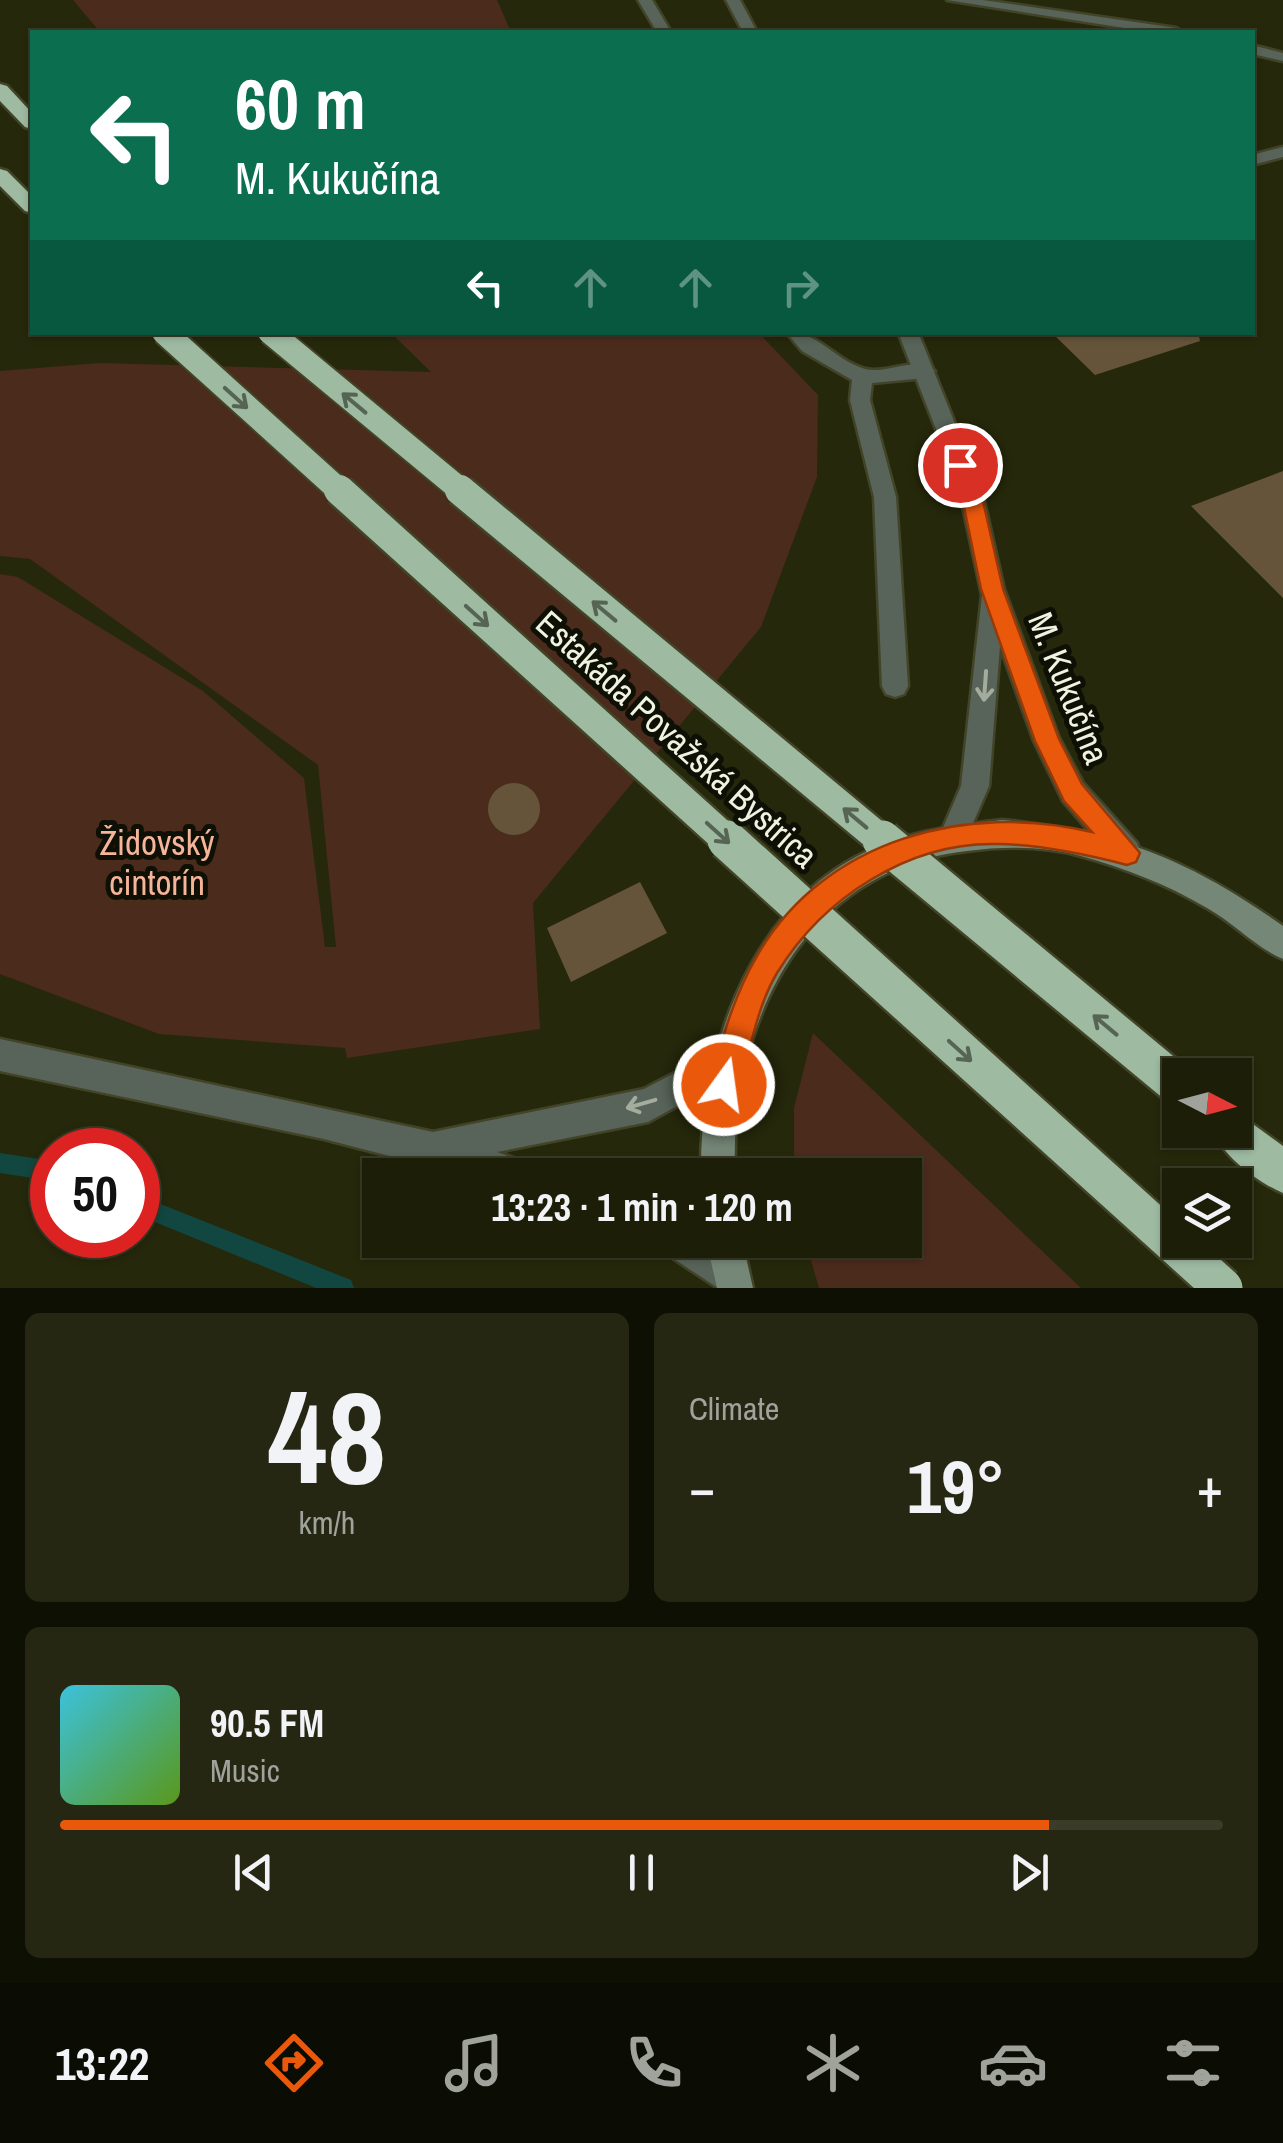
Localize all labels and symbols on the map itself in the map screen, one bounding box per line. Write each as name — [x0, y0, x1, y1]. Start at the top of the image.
one-way arrow — [222, 386, 248, 410]
one-way arrow — [342, 392, 367, 415]
pin — [918, 423, 1003, 508]
street label: Estakáda Považská Bystrica — [526, 600, 828, 878]
one-way arrow — [592, 600, 618, 622]
one-way arrow — [464, 605, 489, 628]
street label: M. Kukučína — [1017, 605, 1121, 771]
one-way arrow — [976, 670, 995, 702]
one-way arrow — [842, 807, 868, 829]
park label: Židovský cintorín — [100, 819, 215, 906]
one-way arrow — [705, 822, 730, 845]
one-way arrow — [1092, 1014, 1118, 1036]
position arrow — [672, 1033, 776, 1137]
one-way arrow — [947, 1039, 972, 1062]
north arrow — [1162, 1058, 1252, 1148]
one-way arrow — [626, 1096, 658, 1114]
speed limit sign: 50 — [30, 1128, 160, 1258]

